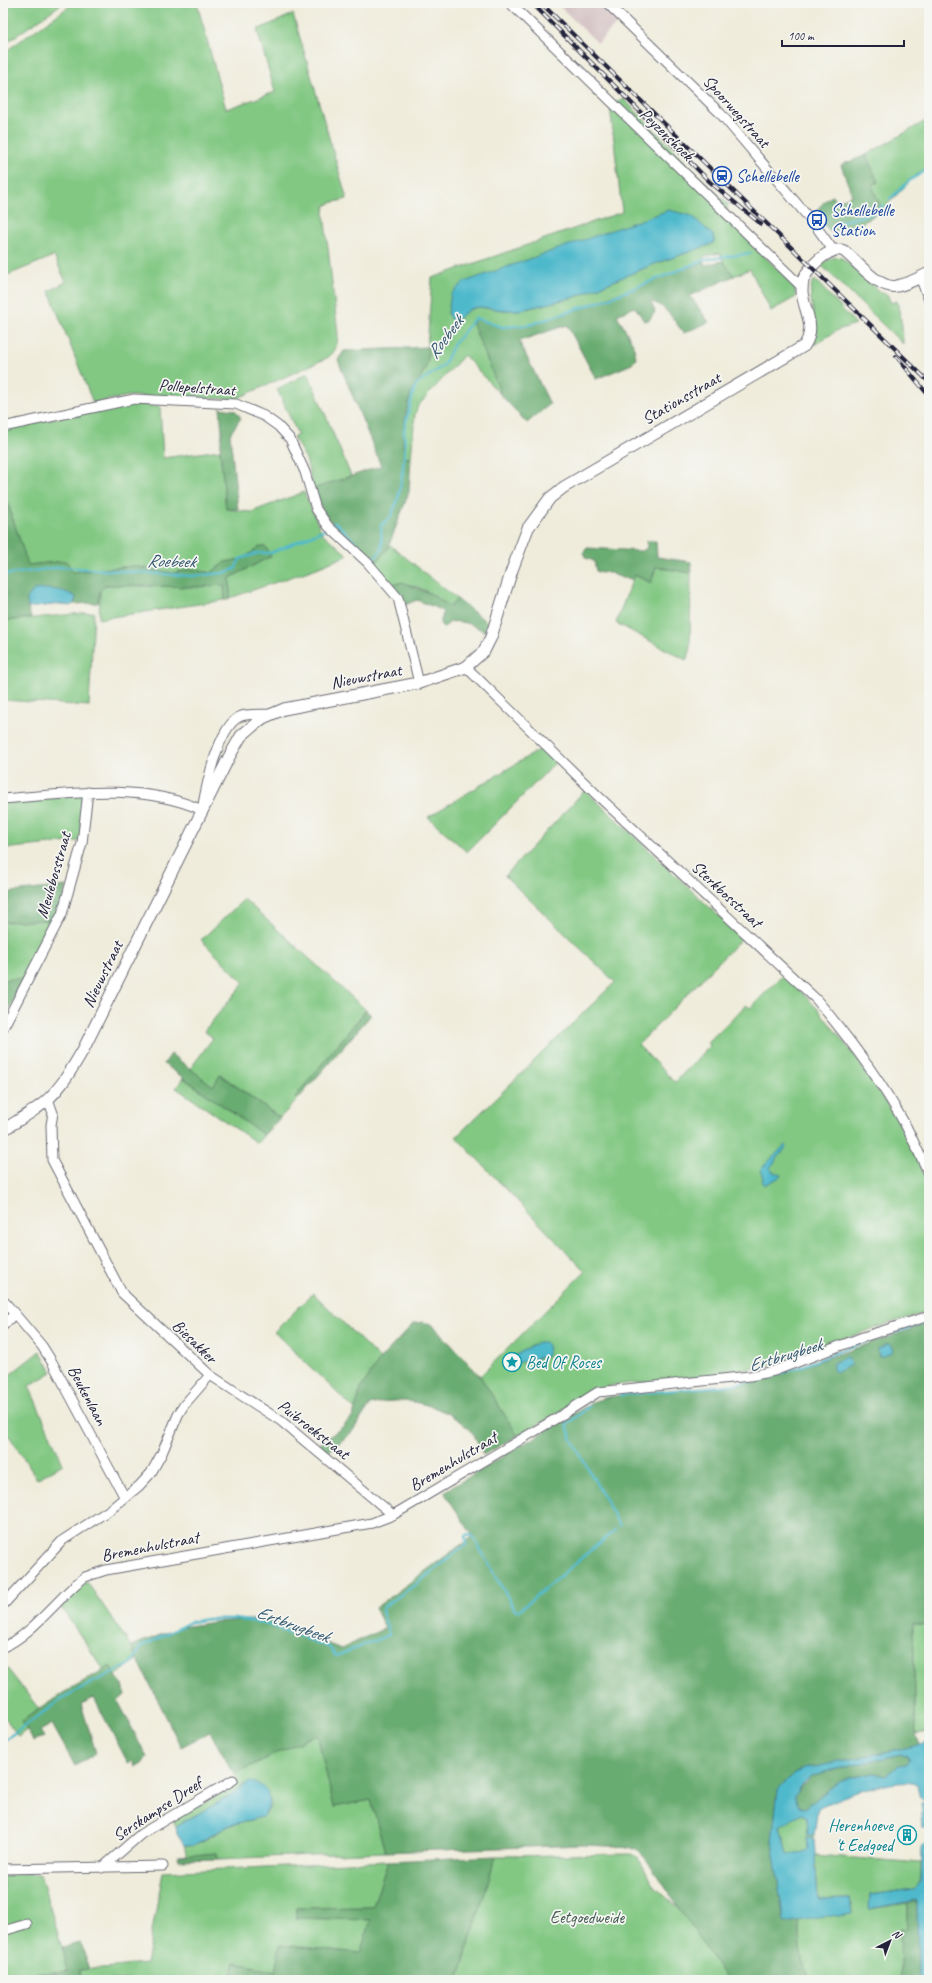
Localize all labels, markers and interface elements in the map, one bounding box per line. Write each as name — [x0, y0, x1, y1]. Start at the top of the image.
scale bar — [782, 22, 904, 48]
text: 100 m — [788, 28, 815, 44]
street label: Spoorwegstraat — [699, 71, 776, 154]
street label: Peyzershoek — [635, 103, 699, 166]
station icon: Schellebelle — [711, 165, 733, 187]
place label: Schellebelle — [736, 166, 800, 187]
place label: Schellebelle Station — [831, 200, 895, 241]
bus stop icon: Schellebelle Station — [806, 209, 828, 231]
water label: Roebeek — [422, 309, 470, 363]
street label: Stationsstraat — [638, 366, 726, 429]
street label: Pollepelstraat — [158, 374, 238, 401]
water label: Roebeek — [147, 550, 199, 572]
street label: Nieuwstraat — [329, 659, 406, 694]
street label: Meulebosstraat — [31, 827, 76, 921]
street label: Sterkbosstraat — [687, 856, 768, 934]
street label: Nieuwstraat — [77, 935, 129, 1011]
street label: Biesakker — [168, 1315, 223, 1369]
water label: Ertbrugbeek — [746, 1332, 828, 1377]
place icon: Bed Of Roses — [501, 1351, 523, 1373]
place label: Bed Of Roses — [526, 1352, 603, 1373]
street label: Beukenlaan — [63, 1362, 113, 1430]
street label: Puibroekstraat — [274, 1395, 356, 1465]
street label: Bremenhulstraat — [406, 1426, 503, 1496]
street label: Bremenhulstraat — [100, 1526, 203, 1566]
water label: Ertbrugbeek — [254, 1601, 335, 1648]
street label: Serskampse Dreef — [109, 1771, 209, 1846]
place label: Herenhoeve 't Eedgoed — [828, 1815, 895, 1856]
building icon: Herenhoeve 't Eedgoed — [896, 1824, 918, 1846]
park label: Eetgoedweide — [550, 1907, 626, 1928]
north arrow — [870, 1921, 910, 1961]
text: N — [889, 1926, 906, 1943]

